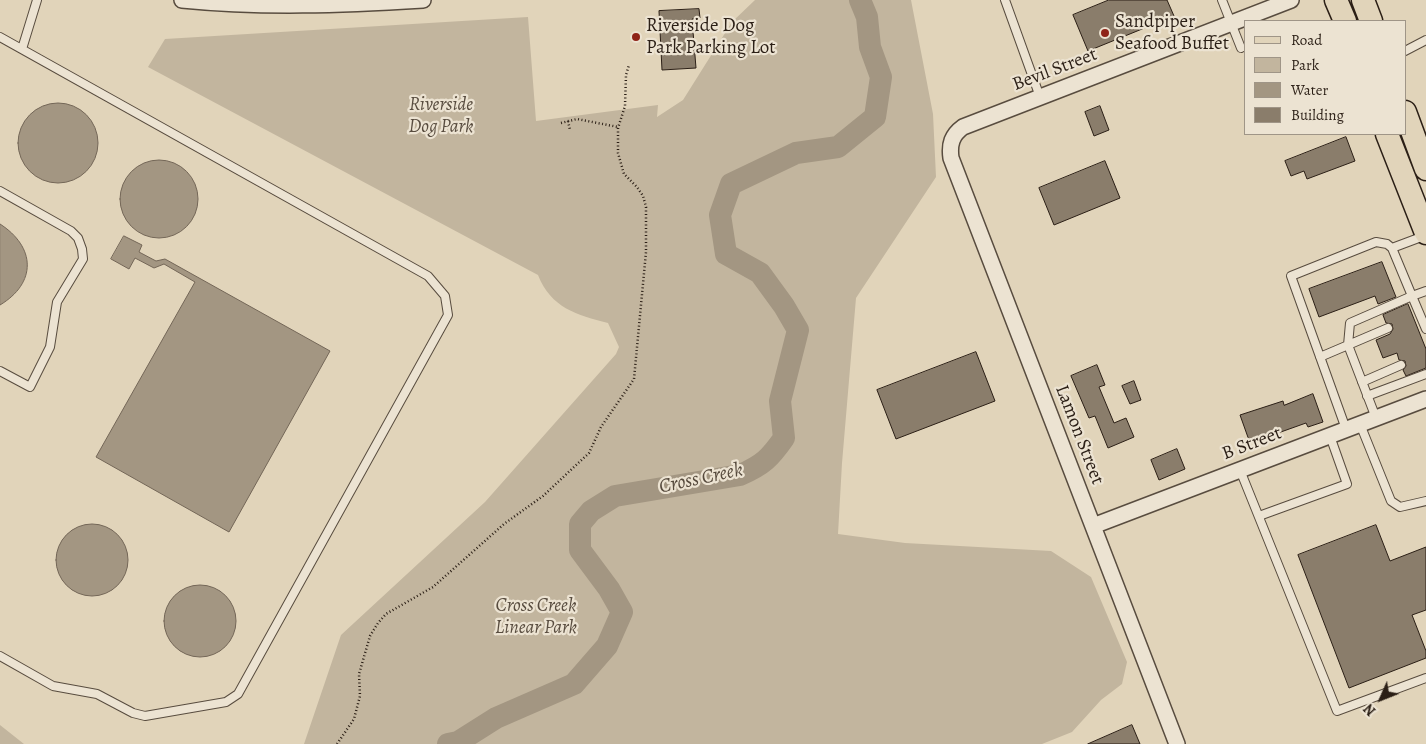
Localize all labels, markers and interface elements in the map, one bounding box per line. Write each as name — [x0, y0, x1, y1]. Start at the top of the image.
place label: Sandpiper Seafood Buffet — [1115, 11, 1229, 55]
place label: Riverside Dog Park Parking Lot — [646, 15, 776, 59]
legend — [1244, 20, 1406, 135]
marker: Sandpiper Seafood Buffet — [1099, 27, 1111, 39]
text: Road — [1291, 30, 1322, 50]
marker: Riverside Dog Park Parking Lot — [630, 31, 642, 43]
street label: Bevil Street — [1010, 43, 1100, 97]
text: Park — [1291, 55, 1319, 75]
text: Water — [1291, 80, 1328, 100]
park label: Riverside Dog Park — [408, 94, 474, 138]
text: Building — [1291, 105, 1344, 125]
street label: Lamon Street — [1050, 382, 1108, 488]
street label: B Street — [1219, 422, 1285, 466]
water label: Cross Creek — [657, 458, 745, 500]
park label: Cross Creek Linear Park — [495, 595, 577, 639]
north arrow — [1356, 674, 1406, 724]
text: N — [1359, 700, 1380, 720]

